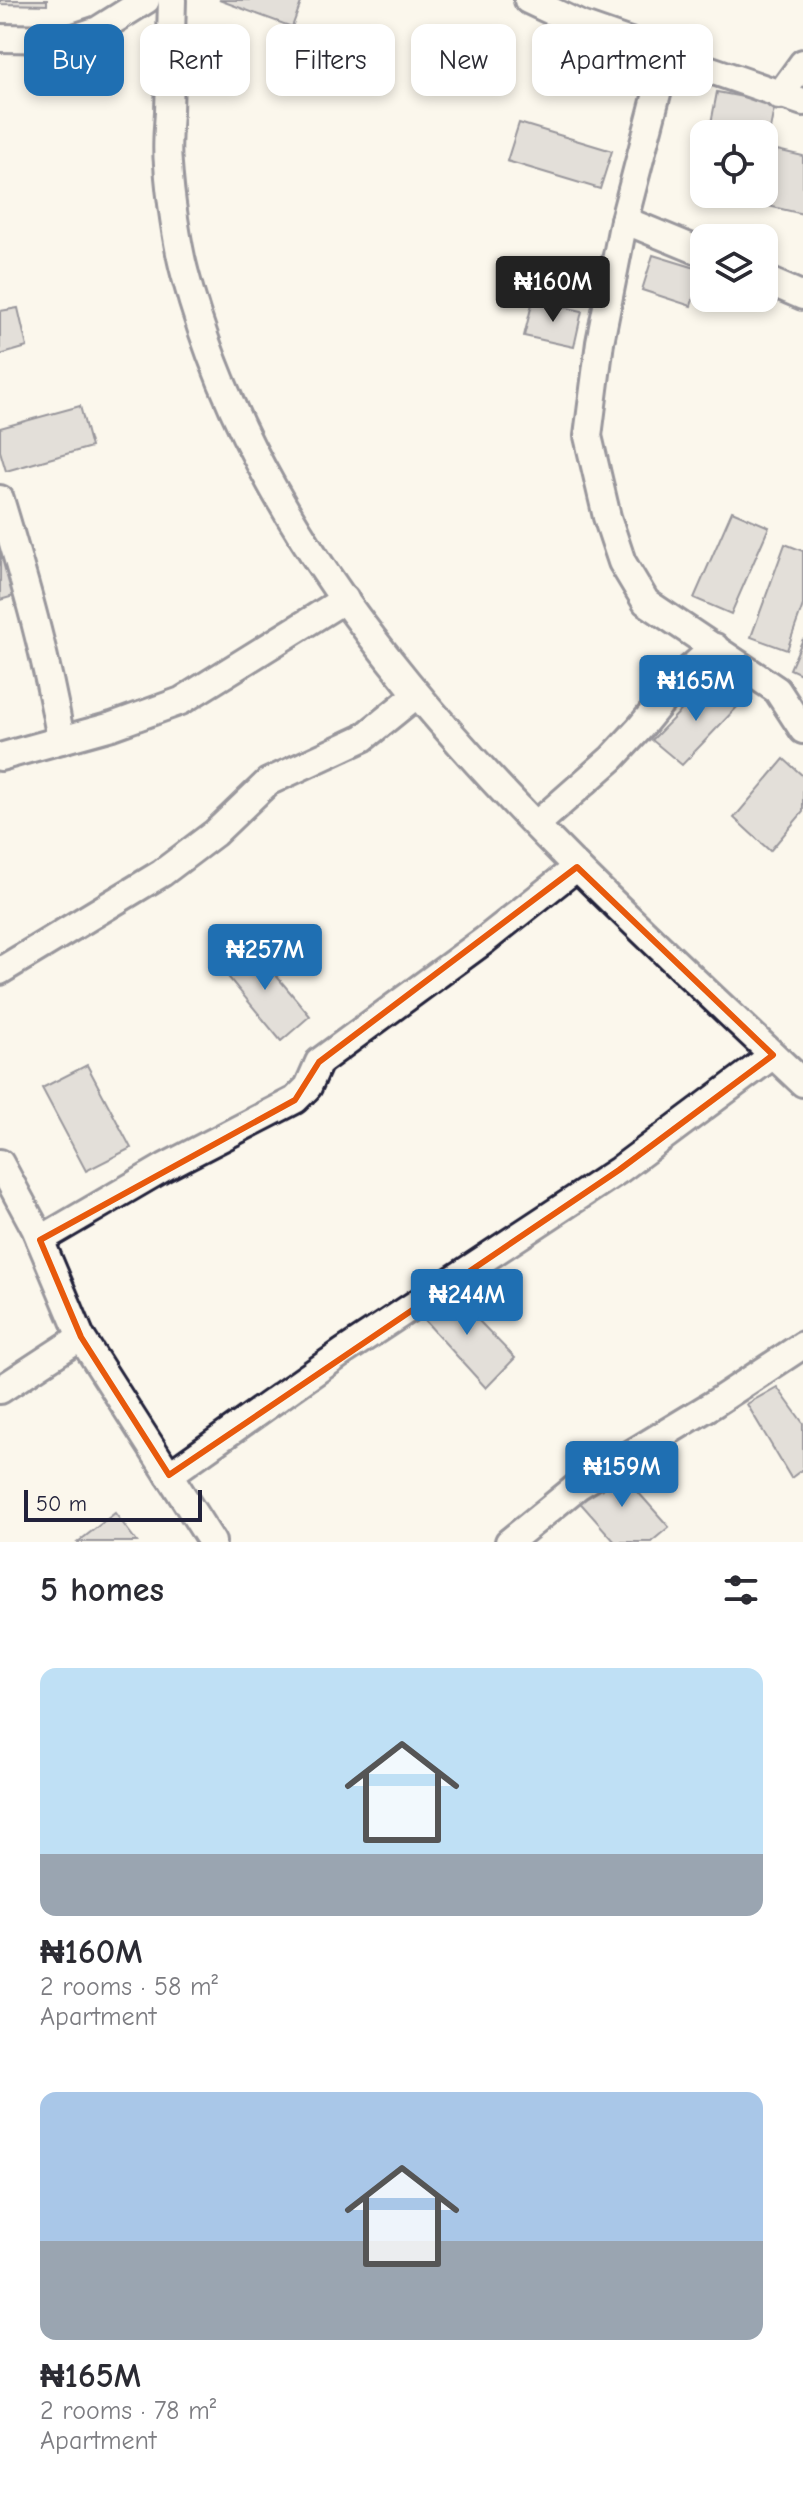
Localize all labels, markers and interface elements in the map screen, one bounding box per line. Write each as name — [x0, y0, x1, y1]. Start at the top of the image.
chip: Buy — [24, 24, 124, 96]
chip: Rent — [140, 24, 250, 96]
chip: Filters — [266, 24, 395, 96]
chip: New — [411, 24, 516, 96]
chip: Apartment — [532, 24, 713, 96]
map controls — [690, 120, 778, 312]
button: locate — [690, 120, 778, 208]
button: layers — [690, 224, 778, 312]
pin: ₦160M — [497, 256, 609, 324]
text: ₦160M — [514, 267, 592, 297]
pin: ₦165M — [640, 655, 752, 723]
text: ₦165M — [657, 666, 735, 696]
pin: ₦257M — [209, 924, 321, 992]
text: ₦257M — [226, 935, 304, 965]
pin: ₦244M — [411, 1269, 523, 1337]
text: ₦244M — [429, 1280, 505, 1310]
pin: ₦159M — [566, 1441, 678, 1509]
text: ₦159M — [583, 1452, 661, 1482]
scale bar — [24, 1486, 202, 1522]
text: 50 m — [36, 1491, 87, 1517]
icon: filters — [719, 1568, 763, 1612]
text: 5 homes — [40, 1570, 164, 1610]
icon: home — [330, 1720, 474, 1864]
text: ₦160M — [40, 1932, 143, 1972]
text: 2 rooms · 58 m² — [40, 1972, 218, 2002]
text: Apartment — [40, 2002, 156, 2032]
icon: home — [330, 2144, 474, 2288]
text: ₦165M — [40, 2356, 141, 2396]
text: 2 rooms · 78 m² — [40, 2396, 216, 2426]
text: Apartment — [40, 2426, 156, 2456]

